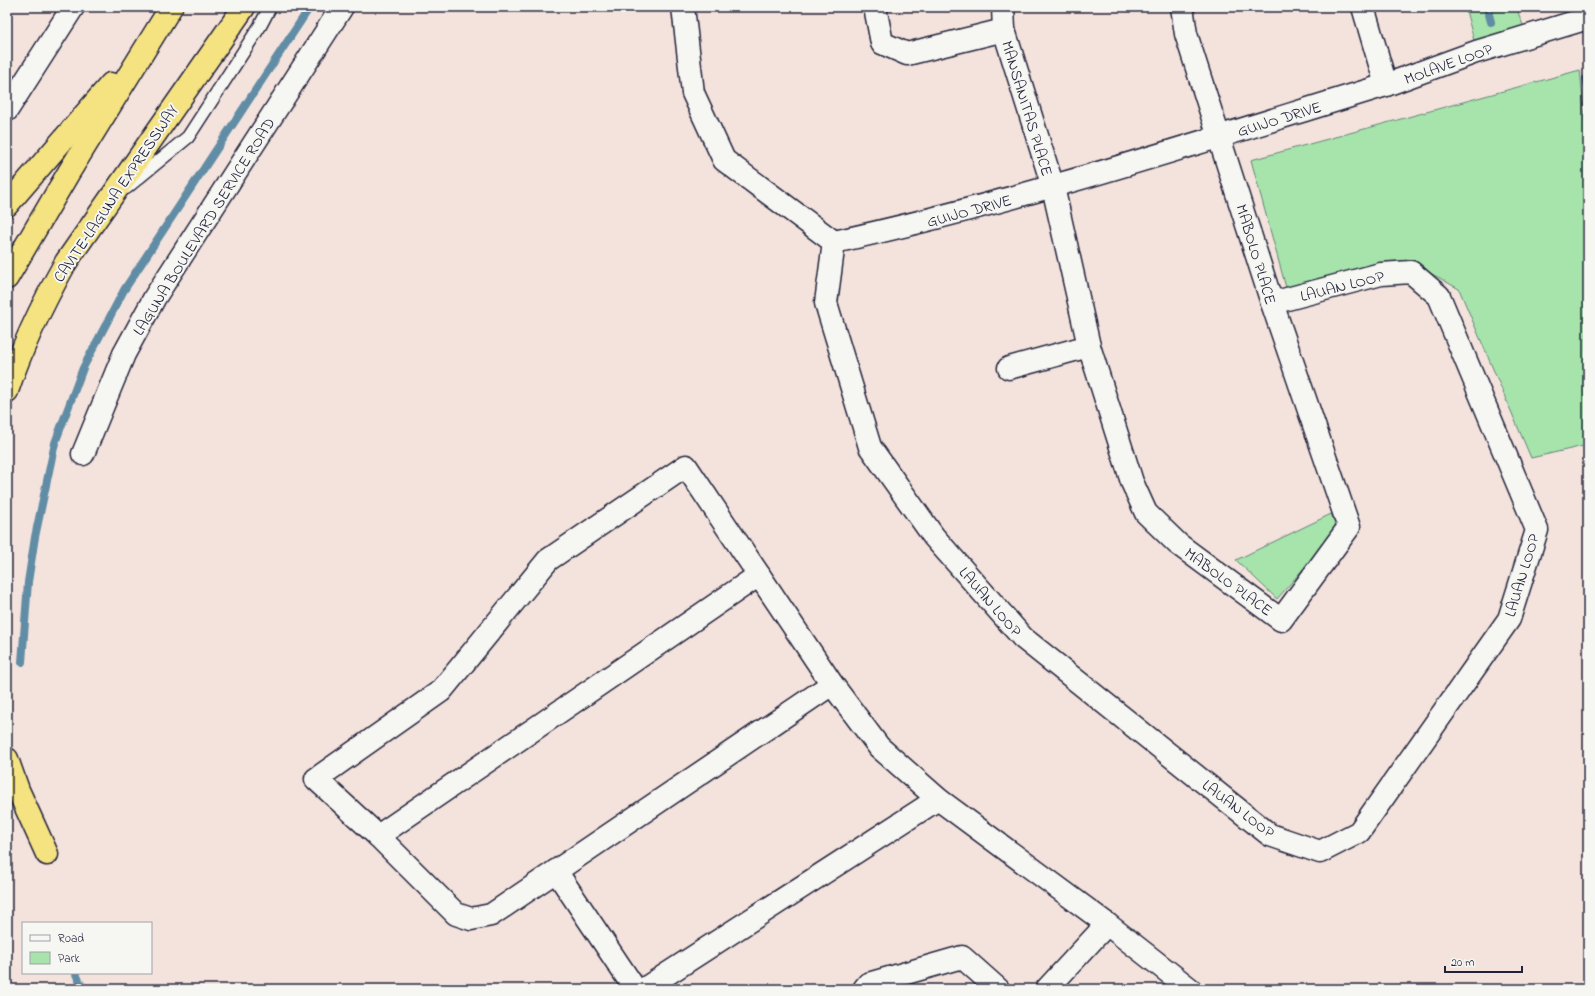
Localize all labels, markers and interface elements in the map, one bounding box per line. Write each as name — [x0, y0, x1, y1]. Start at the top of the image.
street label: MANSANITAS PLACE — [994, 38, 1058, 179]
street label: MOLAVE LOOP — [1401, 38, 1497, 92]
street label: GUIJO DRIVE — [1235, 96, 1325, 144]
street label: CAVITE–LAGUNA EXPRESSWAY — [48, 100, 186, 288]
street label: LAGUNA BOULEVARD SERVICE ROAD — [127, 113, 282, 341]
street label: GUIJO DRIVE — [924, 189, 1015, 235]
street label: MABOLO PLACE — [1228, 201, 1282, 308]
street label: LAUAN LOOP — [1298, 265, 1388, 309]
street label: LAUAN LOOP — [1499, 530, 1547, 620]
street label: MABOLO PLACE — [1179, 542, 1277, 623]
street label: LAUAN LOOP — [952, 562, 1027, 643]
street label: LAUAN LOOP — [1196, 774, 1280, 845]
legend — [22, 922, 152, 974]
text: Road — [58, 930, 84, 948]
scale bar — [1445, 948, 1522, 974]
text: Park — [58, 950, 80, 968]
text: 20 m — [1451, 954, 1474, 972]

